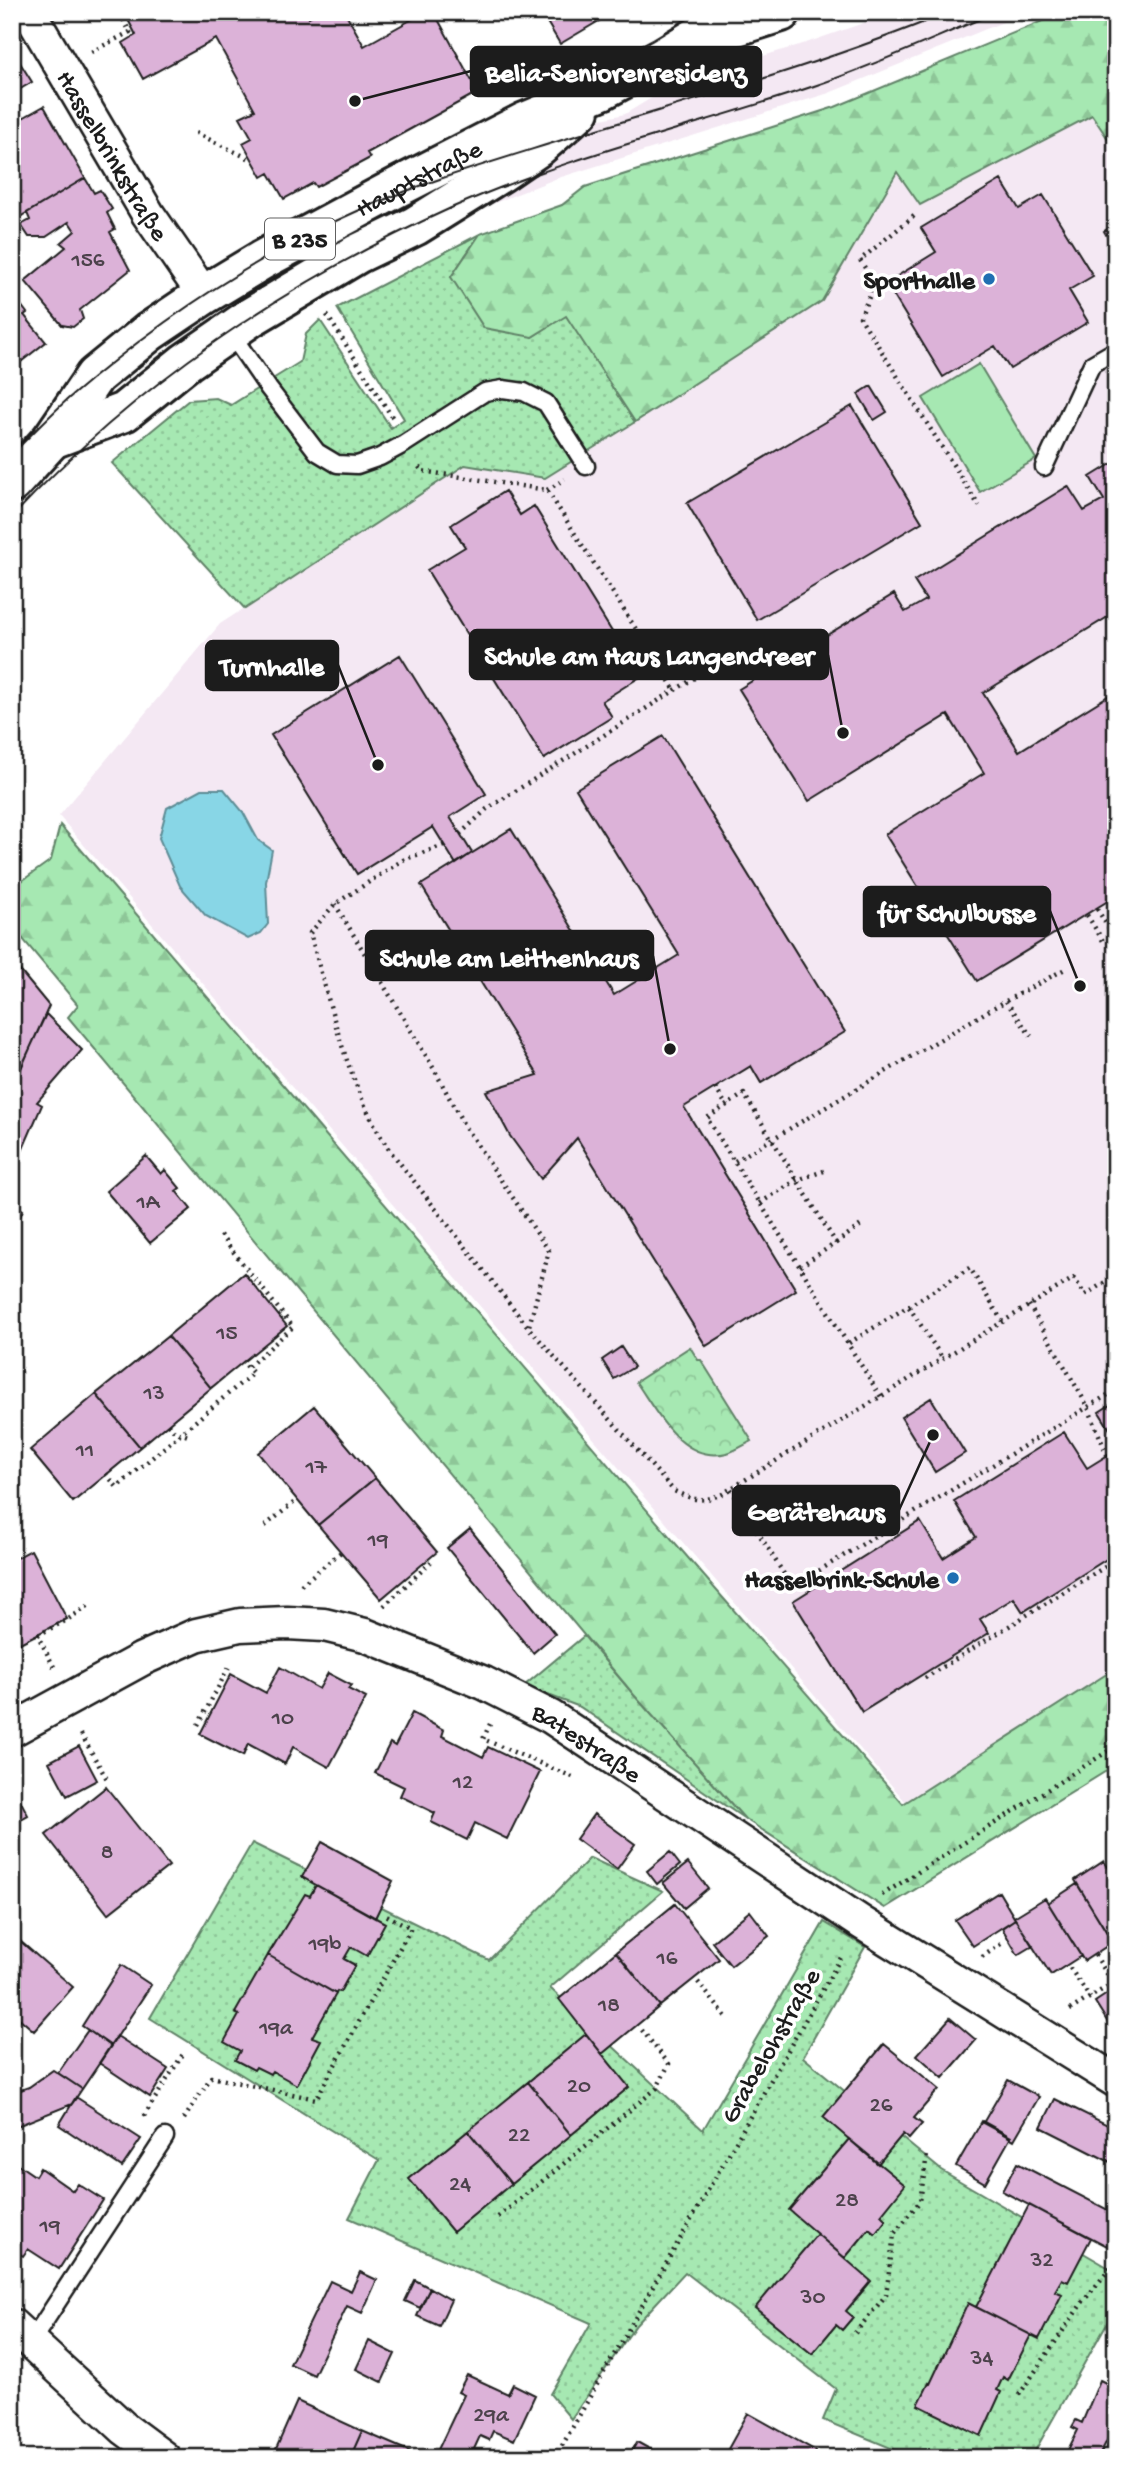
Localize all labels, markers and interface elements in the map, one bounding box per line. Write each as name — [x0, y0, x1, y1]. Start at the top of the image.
callout: Belia-Seniorenresidenz — [471, 47, 761, 96]
text: Belia-Seniorenresidenz — [484, 59, 748, 92]
street label: Hasselbrinkstraße — [47, 66, 173, 249]
street label: Hauptstraße — [352, 135, 489, 227]
road number: B 235 — [265, 219, 335, 260]
house number: 156 — [70, 248, 105, 275]
place label: Sporthalle — [864, 268, 977, 299]
marker: Sporthalle — [981, 271, 997, 287]
callout: Schule am Haus Langendreer — [470, 630, 828, 679]
callout: Turnhalle — [206, 641, 338, 690]
text: Schule am Haus Langendreer — [484, 642, 817, 675]
text: Turnhalle — [218, 653, 326, 686]
callout: für Schulbusse — [864, 887, 1050, 936]
text: für Schulbusse — [876, 899, 1038, 932]
callout: Schule am Leithenhaus — [366, 931, 653, 980]
text: Schule am Leithenhaus — [379, 944, 640, 977]
house number: 1A — [136, 1190, 161, 1217]
house number: 15 — [215, 1321, 238, 1348]
house number: 13 — [142, 1381, 165, 1408]
house number: 11 — [75, 1438, 94, 1465]
house number: 17 — [304, 1455, 328, 1482]
callout: Gerätehaus — [733, 1486, 899, 1535]
text: Gerätehaus — [747, 1498, 886, 1531]
house number: 19 — [367, 1528, 389, 1555]
place label: Hasselbrink-Schule — [745, 1567, 941, 1598]
marker: Hasselbrink-Schule — [945, 1570, 961, 1586]
street label: Batestraße — [525, 1698, 646, 1793]
house number: 10 — [271, 1706, 294, 1733]
house number: 12 — [452, 1770, 473, 1797]
house number: 8 — [101, 1840, 113, 1867]
house number: 19b — [308, 1932, 341, 1959]
house number: 16 — [656, 1946, 678, 1973]
street label: Grabelohstraße — [716, 1964, 830, 2130]
house number: 18 — [597, 1993, 620, 2020]
house number: 19a — [258, 2016, 294, 2043]
house number: 20 — [567, 2074, 591, 2101]
house number: 26 — [870, 2093, 893, 2120]
house number: 22 — [508, 2123, 530, 2150]
house number: 24 — [449, 2172, 471, 2199]
house number: 28 — [835, 2188, 859, 2215]
house number: 19 — [39, 2214, 61, 2241]
house number: 32 — [1029, 2248, 1054, 2275]
house number: 30 — [800, 2285, 826, 2312]
house number: 34 — [970, 2346, 994, 2373]
house number: 29a — [473, 2403, 510, 2430]

